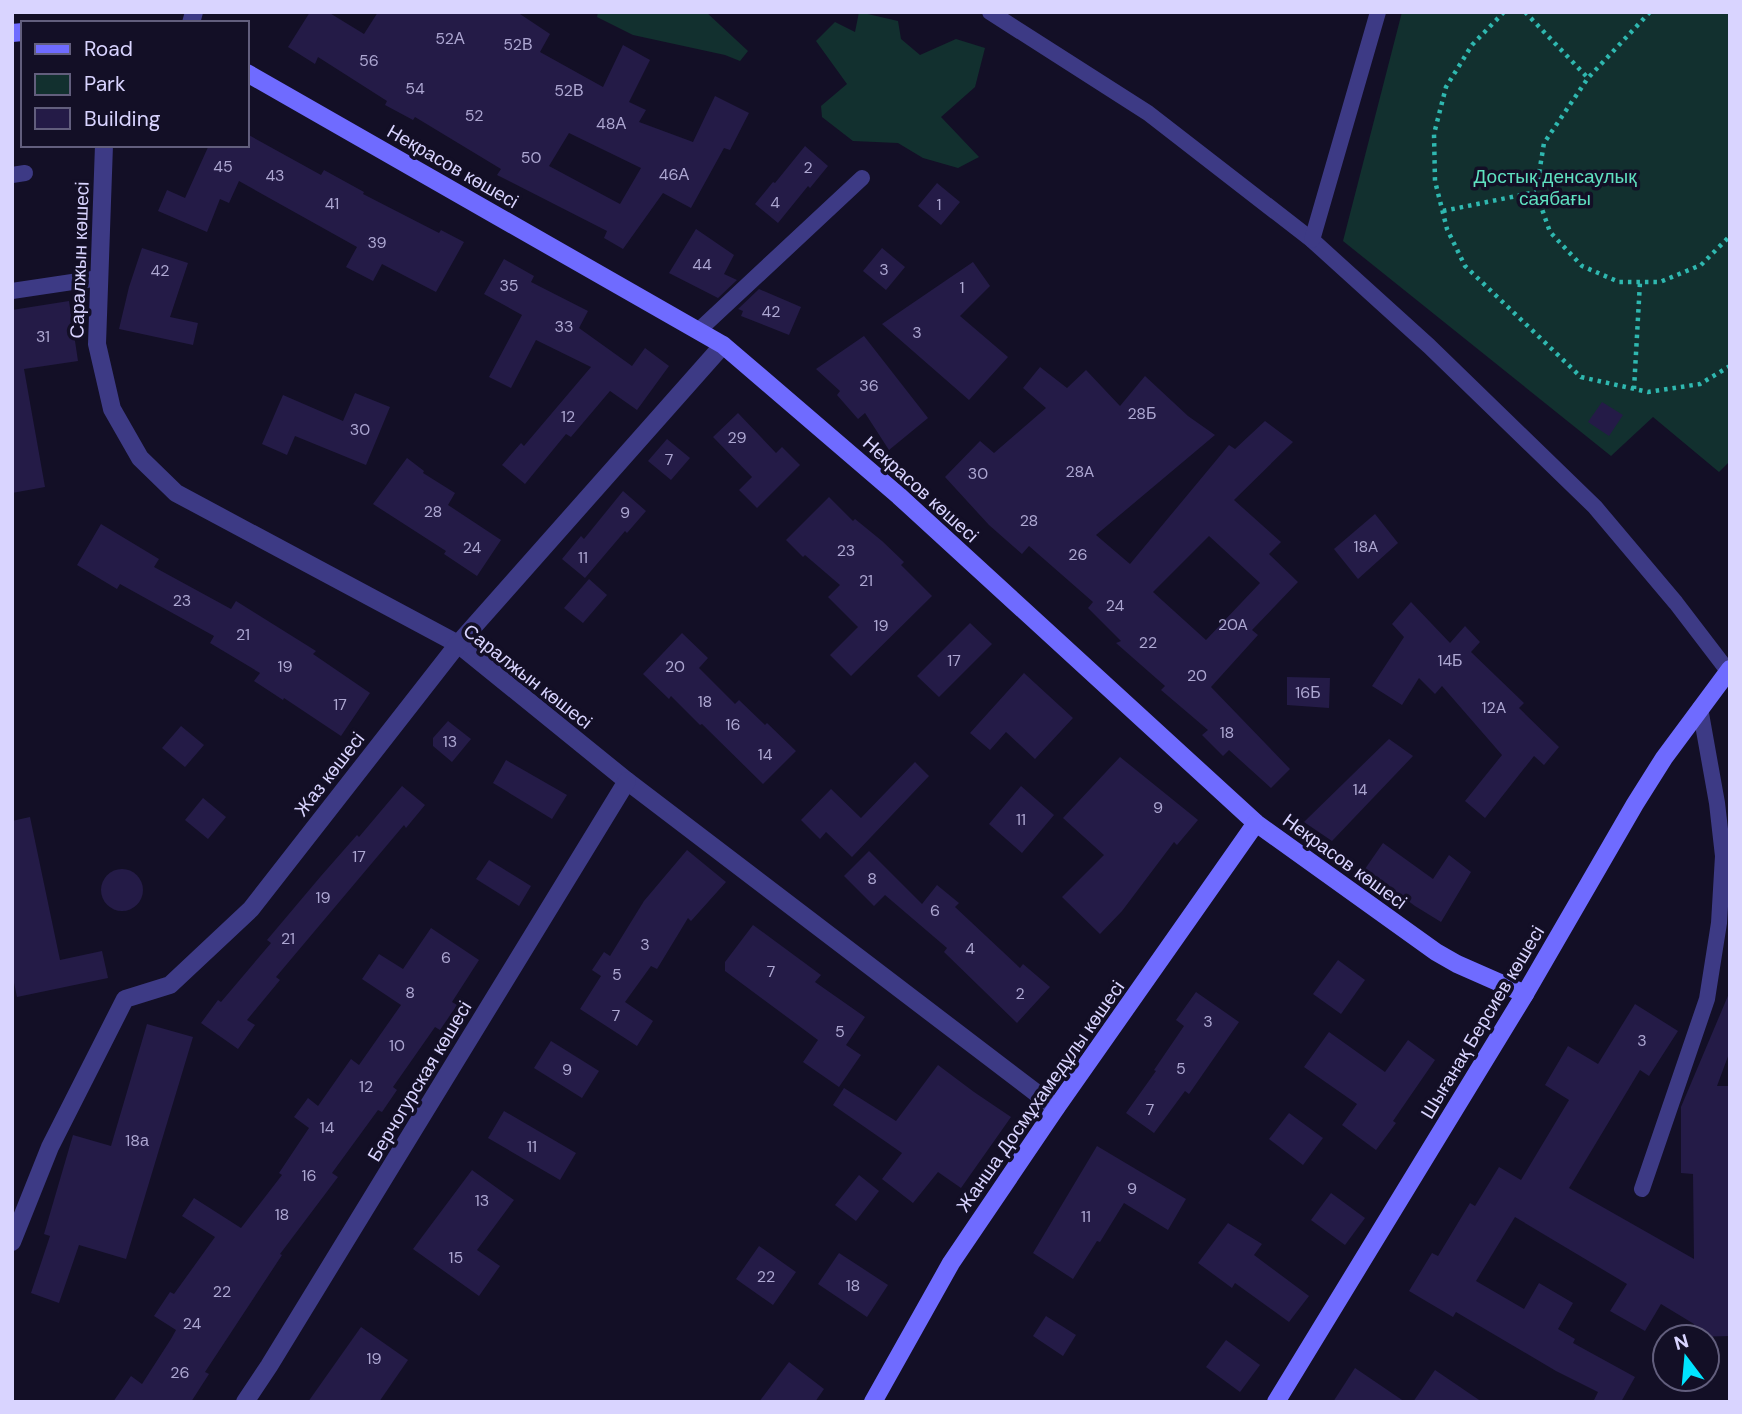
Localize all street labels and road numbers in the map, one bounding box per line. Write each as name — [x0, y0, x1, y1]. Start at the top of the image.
street label: Некрасов көшесі — [383, 119, 523, 214]
street label: Саралжын көшесі — [64, 181, 95, 339]
street label: Некрасов көшесі — [857, 431, 984, 548]
street label: Саралжын көшесі — [458, 618, 597, 735]
street label: Жаз көшесі — [289, 727, 370, 822]
street label: Некрасов көшесі — [1278, 808, 1412, 915]
street label: Шығанақ Берсиев көшесі — [1415, 921, 1550, 1123]
street label: Жанша Досмұхамедұлы көшесі — [951, 976, 1130, 1217]
street label: Берчогурская көшесі — [362, 996, 477, 1166]

